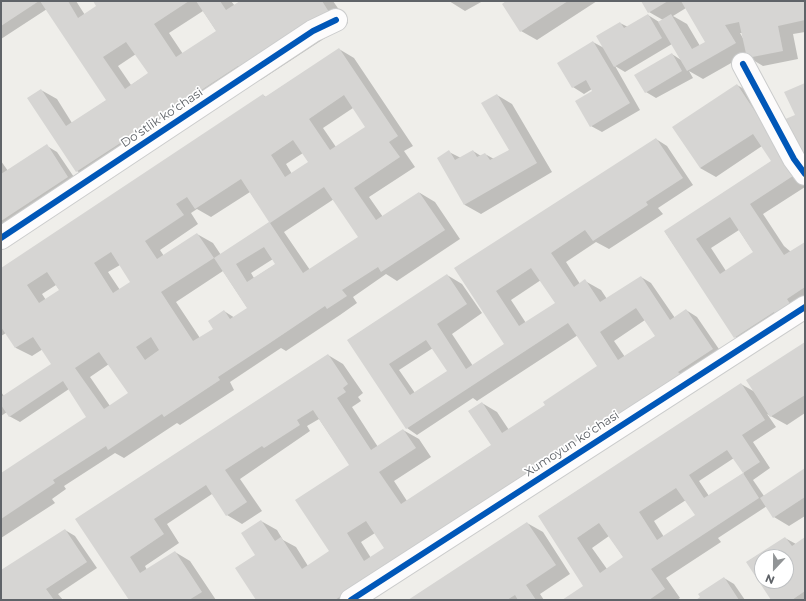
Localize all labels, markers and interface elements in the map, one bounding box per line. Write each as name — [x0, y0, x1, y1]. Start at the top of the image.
street label: Doʻstlik koʻchasi — [118, 85, 206, 151]
street label: Xumoyun koʻchasi — [522, 408, 622, 480]
north arrow — [754, 549, 794, 589]
text: N — [763, 571, 777, 587]

